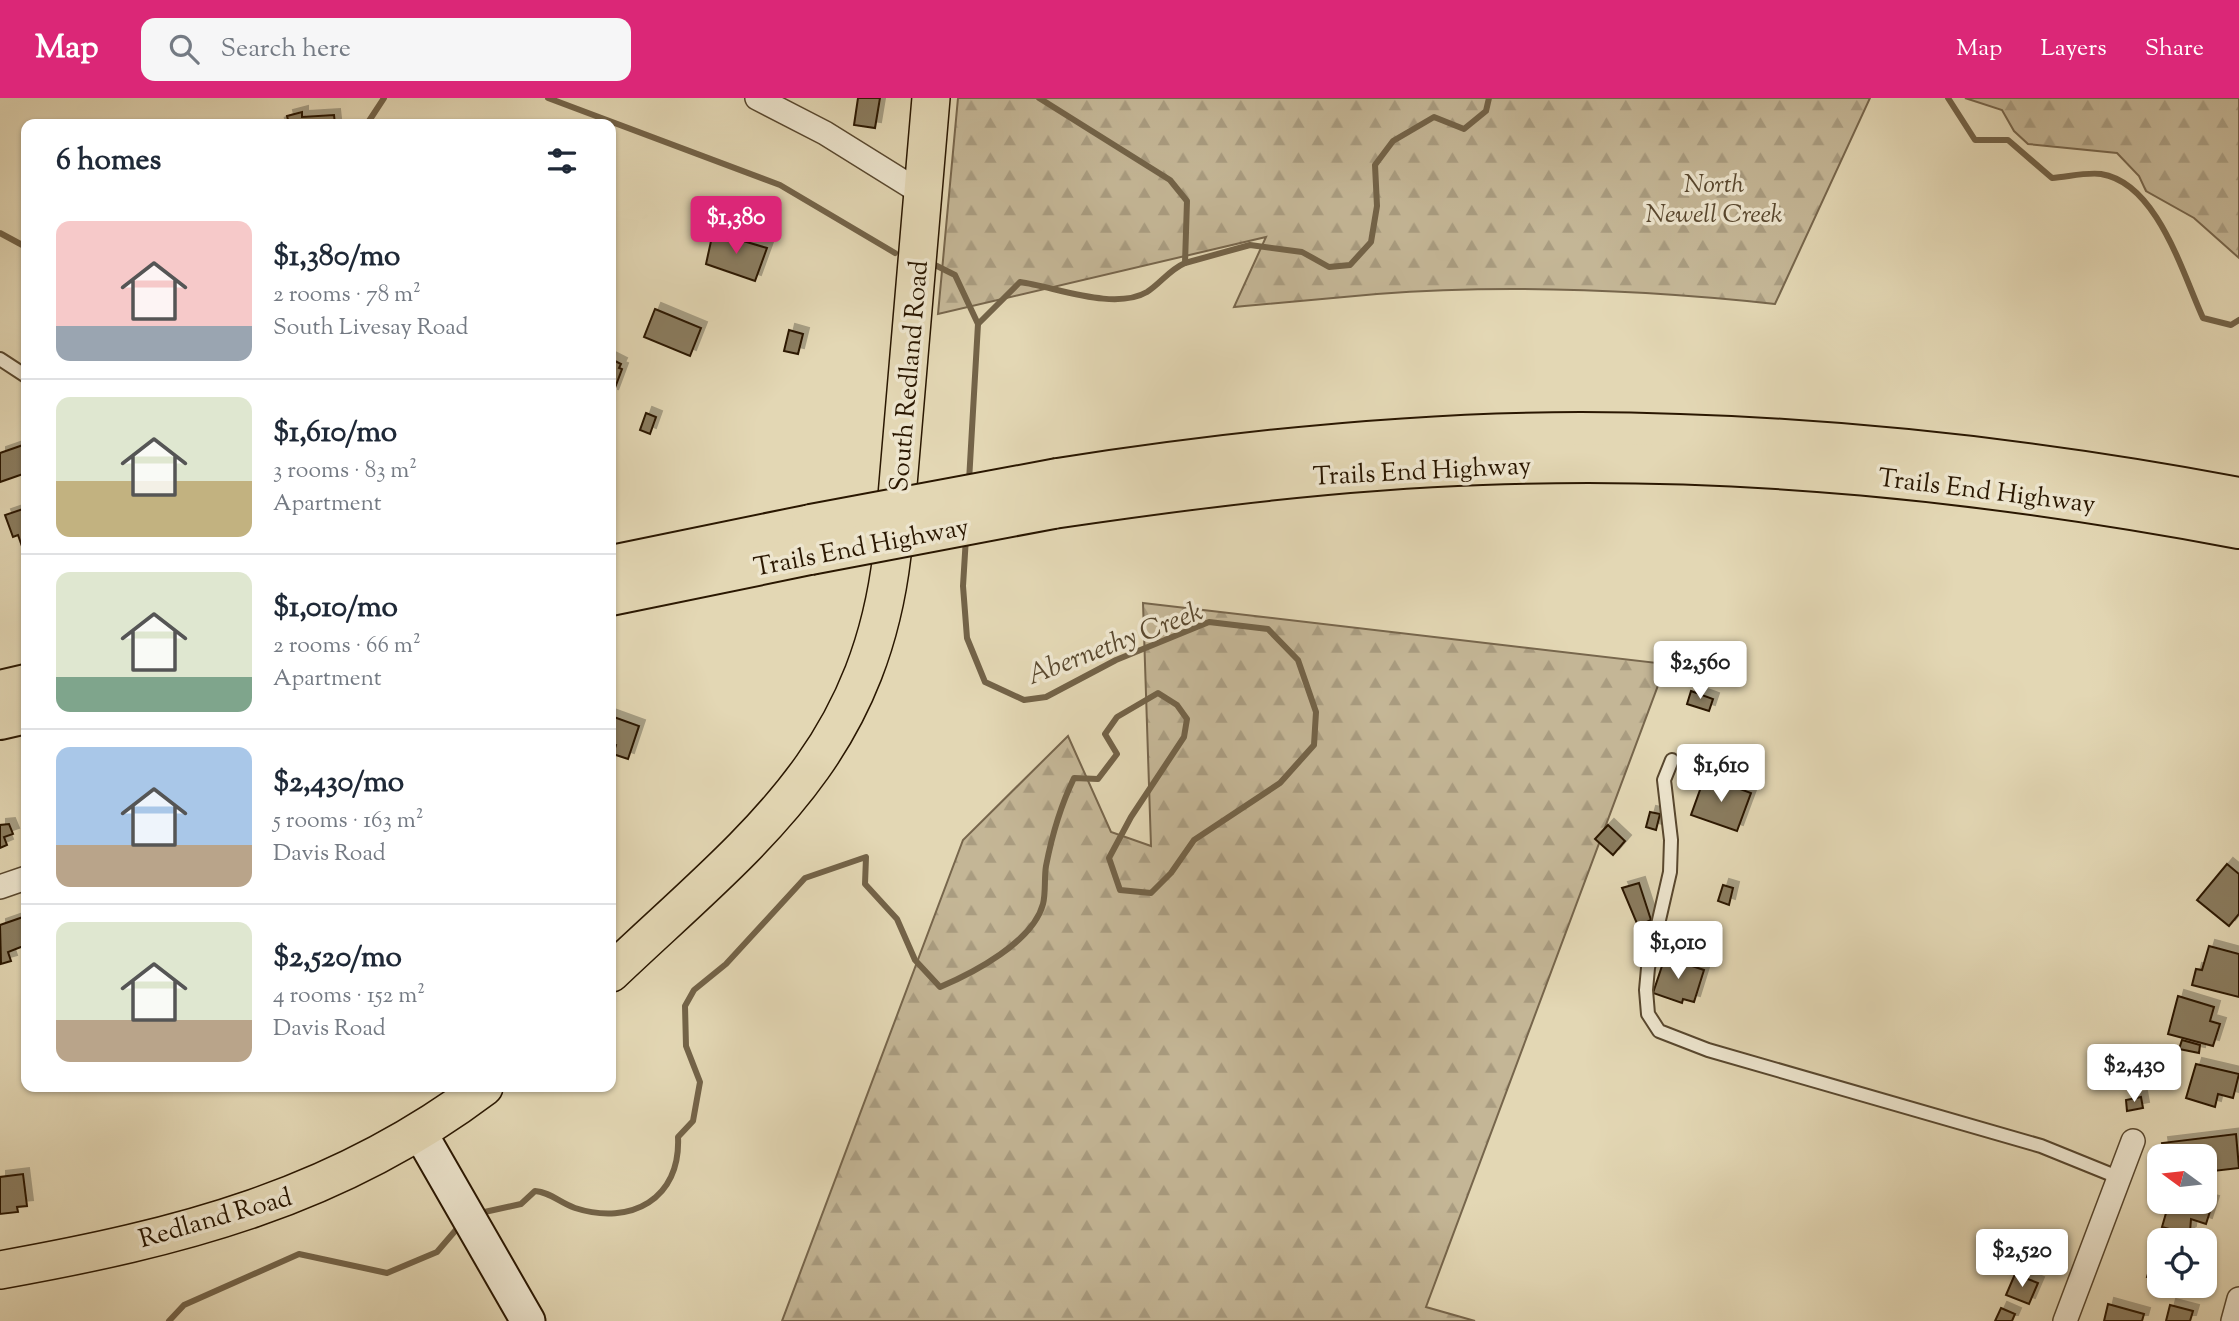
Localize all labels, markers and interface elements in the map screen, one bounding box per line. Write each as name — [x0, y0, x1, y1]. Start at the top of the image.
search box — [141, 18, 631, 81]
text: Map — [35, 25, 99, 73]
icon: search — [165, 30, 203, 68]
text: Search here — [221, 31, 351, 68]
text: Map — [1956, 32, 2002, 66]
text: Layers — [2040, 32, 2107, 66]
text: Share — [2145, 32, 2204, 66]
text: 6 homes — [56, 140, 161, 183]
icon: filters — [543, 142, 581, 180]
park label: North Newell Creek — [1646, 167, 1783, 234]
pin: $1,380 — [679, 197, 793, 256]
text: $1,380 — [707, 202, 765, 235]
text: $1,380/mo — [273, 236, 400, 279]
icon: home — [112, 249, 196, 333]
street label: South Redland Road — [882, 259, 939, 493]
text: 2 rooms · 78 m² — [273, 279, 421, 312]
text: South Livesay Road — [273, 312, 469, 345]
text: $1,610/mo — [273, 412, 397, 455]
icon: home — [112, 425, 196, 509]
street label: Trails End Highway — [1312, 448, 1532, 497]
text: 3 rooms · 83 m² — [273, 455, 417, 488]
street label: Trails End Highway — [1876, 461, 2098, 524]
text: Apartment — [273, 488, 382, 521]
street label: Trails End Highway — [751, 509, 972, 587]
text: $1,010/mo — [273, 587, 398, 630]
water label: Abernethy Creek — [1021, 593, 1209, 697]
icon: home — [112, 600, 196, 684]
text: 2 rooms · 66 m² — [273, 630, 421, 663]
pin: $2,560 — [1643, 642, 1757, 701]
text: $2,560 — [1670, 647, 1730, 680]
text: Apartment — [273, 663, 382, 696]
pin: $1,610 — [1664, 744, 1778, 804]
text: $1,610 — [1693, 750, 1749, 783]
text: $2,430/mo — [273, 762, 404, 805]
icon: home — [112, 775, 196, 859]
text: 5 rooms · 163 m² — [273, 805, 423, 838]
text: Davis Road — [273, 838, 386, 871]
pin: $1,010 — [1621, 922, 1735, 981]
text: $1,010 — [1650, 927, 1706, 960]
text: $2,520/mo — [273, 937, 402, 980]
icon: home — [112, 950, 196, 1034]
text: 4 rooms · 152 m² — [273, 980, 425, 1013]
text: Davis Road — [273, 1013, 386, 1046]
pin: $2,430 — [2077, 1044, 2191, 1104]
text: $2,430 — [2103, 1050, 2165, 1083]
north arrow — [2147, 1144, 2217, 1214]
map controls — [2147, 1144, 2217, 1298]
street label: Redland Road — [135, 1180, 297, 1259]
button: locate — [2147, 1228, 2217, 1298]
pin: $2,520 — [1965, 1230, 2079, 1289]
text: $2,520 — [1992, 1235, 2052, 1268]

